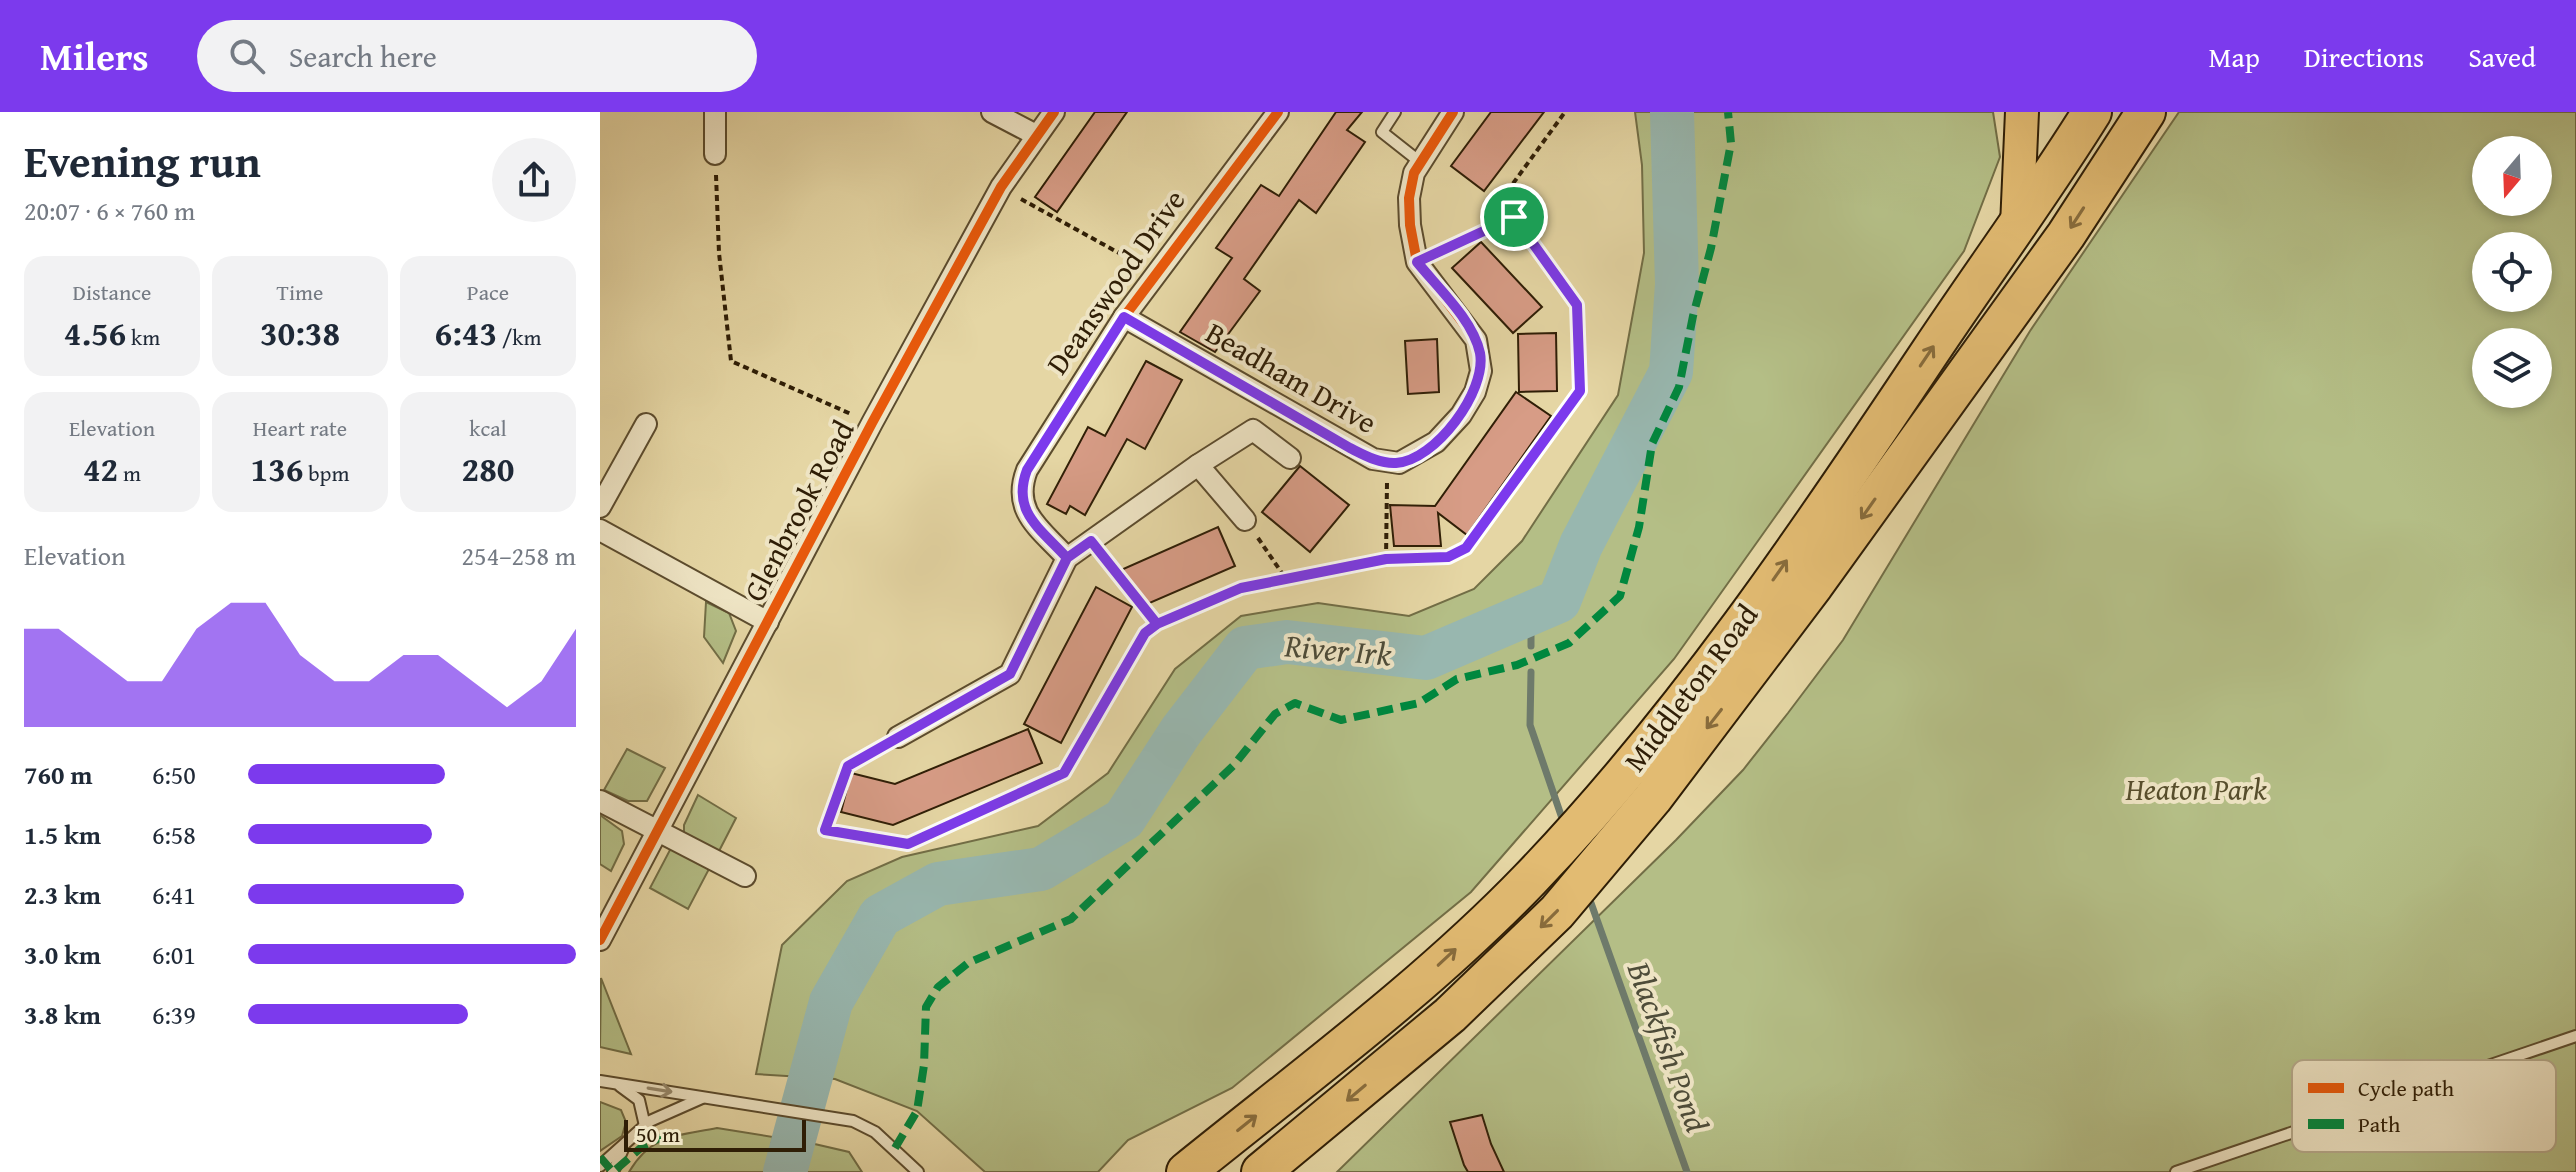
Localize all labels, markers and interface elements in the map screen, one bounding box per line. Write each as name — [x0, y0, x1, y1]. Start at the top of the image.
search box — [197, 20, 757, 92]
text: Milers — [40, 28, 149, 84]
icon: search — [225, 34, 269, 78]
text: Search here — [289, 34, 437, 78]
text: Map — [2208, 36, 2260, 77]
text: Directions — [2304, 36, 2424, 77]
text: Saved — [2468, 36, 2536, 77]
text: Evening run — [24, 129, 261, 193]
north arrow — [2472, 136, 2552, 216]
map controls — [2472, 136, 2552, 408]
button: share — [492, 138, 576, 222]
street label: Deanswood Drive — [1035, 180, 1195, 383]
pin — [1480, 183, 1548, 251]
text: 20:07 · 6 × 760 m — [24, 191, 195, 230]
icon: arrive — [1492, 195, 1536, 239]
one-way arrow — [2069, 206, 2085, 229]
button: locate — [2472, 232, 2552, 312]
text: Distance — [73, 276, 151, 308]
text: Time — [277, 276, 323, 308]
text: Pace — [467, 276, 509, 308]
text: 4.56 — [64, 308, 126, 357]
text: 30:38 — [260, 308, 340, 357]
text: 6:43 — [435, 308, 497, 357]
street label: Beadham Drive — [1198, 310, 1385, 444]
text: km — [126, 321, 160, 353]
text: /km — [497, 321, 541, 353]
button: layers — [2472, 328, 2552, 408]
one-way arrow — [1919, 345, 1936, 367]
text: Elevation — [69, 412, 155, 444]
text: Heart rate — [253, 412, 347, 444]
text: kcal — [469, 412, 507, 444]
street label: Glenbrook Road — [732, 412, 864, 609]
text: 42 — [83, 444, 118, 493]
text: 136 — [251, 444, 303, 493]
text: 280 — [462, 444, 514, 493]
text: m — [118, 457, 141, 489]
text: bpm — [303, 457, 349, 489]
one-way arrow — [1859, 497, 1876, 519]
text: Elevation — [24, 536, 126, 575]
text: 254–258 m — [462, 536, 576, 575]
one-way arrow — [1772, 559, 1788, 581]
street label: Middleton Road — [1613, 594, 1768, 780]
water label: River Irk — [1282, 621, 1394, 678]
one-way arrow — [1706, 708, 1723, 729]
text: 760 m — [24, 755, 92, 794]
text: 6:50 — [152, 755, 196, 794]
park label: Heaton Park — [2124, 767, 2267, 811]
text: 1.5 km — [24, 815, 101, 854]
text: 6:58 — [152, 815, 196, 854]
text: 2.3 km — [24, 875, 101, 914]
text: 6:41 — [152, 875, 196, 914]
one-way arrow — [1540, 909, 1559, 928]
text: 3.0 km — [24, 935, 101, 974]
text: 6:01 — [152, 935, 196, 974]
one-way arrow — [1437, 947, 1457, 966]
water label: Blackfish Pond — [1616, 954, 1721, 1139]
text: 3.8 km — [24, 995, 101, 1034]
text: 6:39 — [152, 995, 196, 1034]
legend — [2292, 1060, 2556, 1152]
text: Cycle path — [2358, 1072, 2455, 1104]
one-way arrow — [646, 1083, 672, 1098]
one-way arrow — [1346, 1084, 1367, 1102]
text: Path — [2358, 1108, 2401, 1140]
one-way arrow — [1236, 1114, 1257, 1132]
scale bar — [624, 1116, 806, 1152]
text: 50 m — [636, 1118, 680, 1150]

